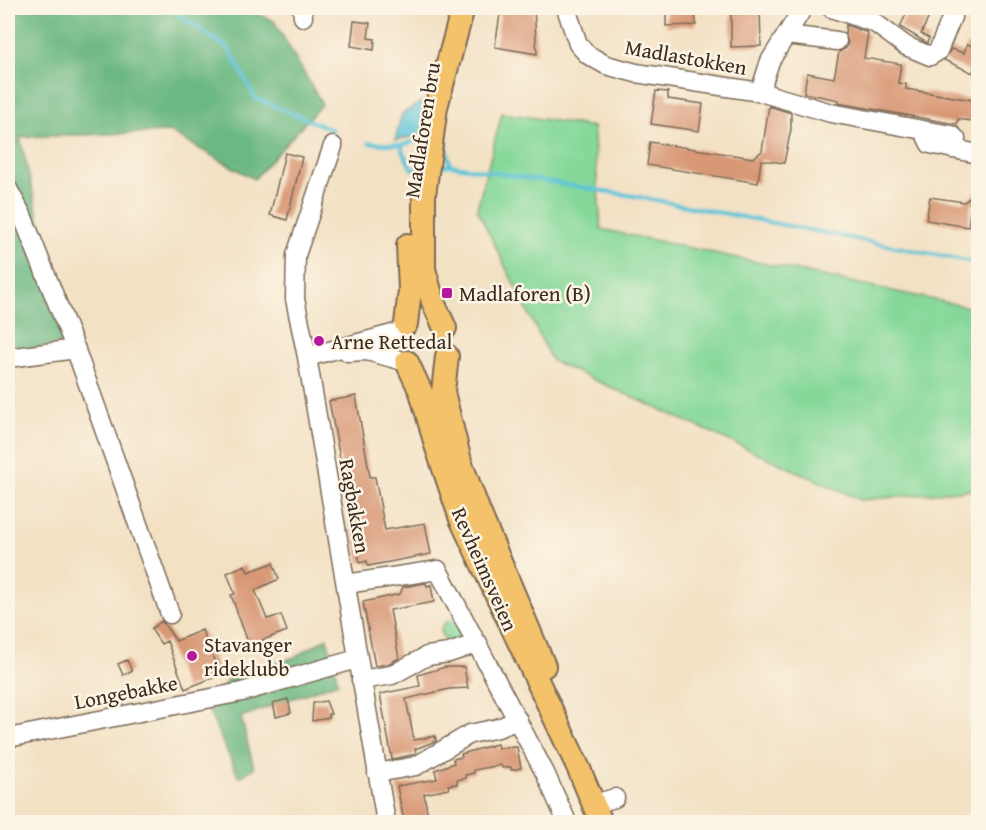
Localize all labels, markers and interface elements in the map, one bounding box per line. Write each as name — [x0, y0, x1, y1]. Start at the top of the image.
street label: Madlastokken — [623, 31, 750, 83]
street label: Madlaforen bru — [396, 59, 448, 200]
place label: Madlaforen (B) — [459, 278, 591, 309]
marker: Madlaforen (B) — [440, 286, 454, 300]
place label: Arne Rettedal — [331, 326, 452, 357]
marker: Arne Rettedal — [312, 334, 326, 348]
street label: Ragbakken — [331, 456, 379, 556]
street label: Revheimsveien — [444, 502, 526, 636]
place label: Stavanger rideklubb — [204, 629, 292, 684]
marker: Stavanger rideklubb — [185, 649, 199, 663]
street label: Longebakke — [72, 667, 180, 717]

